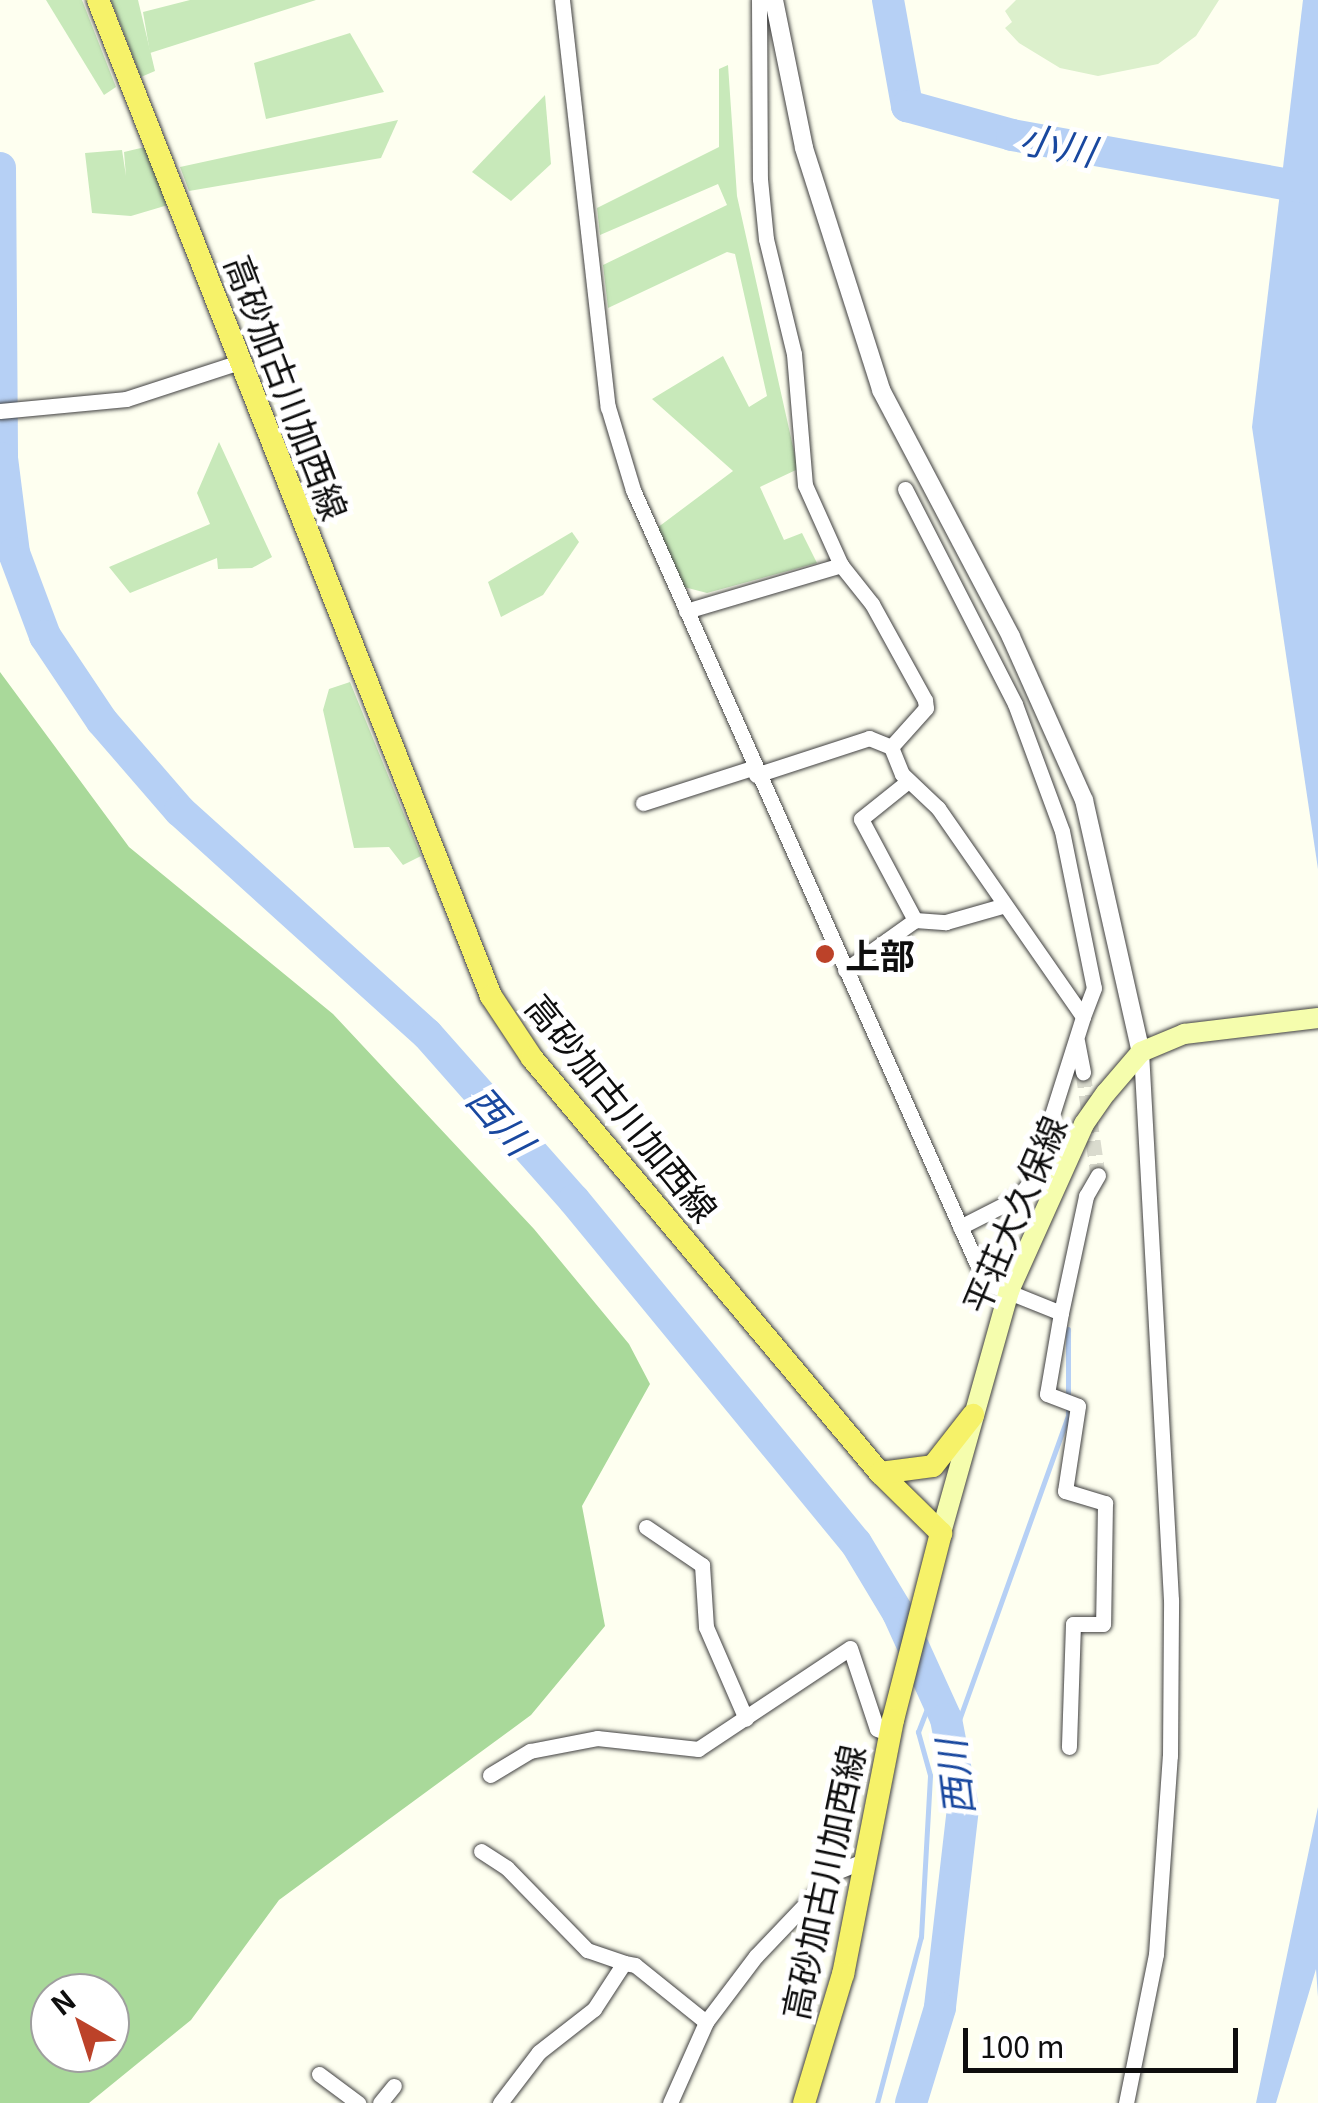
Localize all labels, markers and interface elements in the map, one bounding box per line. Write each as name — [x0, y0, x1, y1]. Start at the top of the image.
water label: 小川 — [1016, 113, 1100, 173]
street label: 高砂加古川加西線 — [218, 249, 358, 525]
place label: 上部 — [845, 933, 915, 975]
marker: 上部 — [814, 943, 836, 965]
street label: 高砂加古川加西線 — [519, 985, 727, 1229]
water label: 西川 — [460, 1075, 544, 1163]
street label: 平荘大久保線 — [953, 1109, 1073, 1319]
water label: 西川 — [926, 1738, 980, 1818]
street label: 高砂加古川加西線 — [772, 1741, 872, 2023]
north arrow — [30, 1973, 130, 2073]
text: N — [42, 1979, 83, 2023]
scale bar — [968, 2008, 1243, 2070]
text: 100 m — [980, 2023, 1064, 2067]

